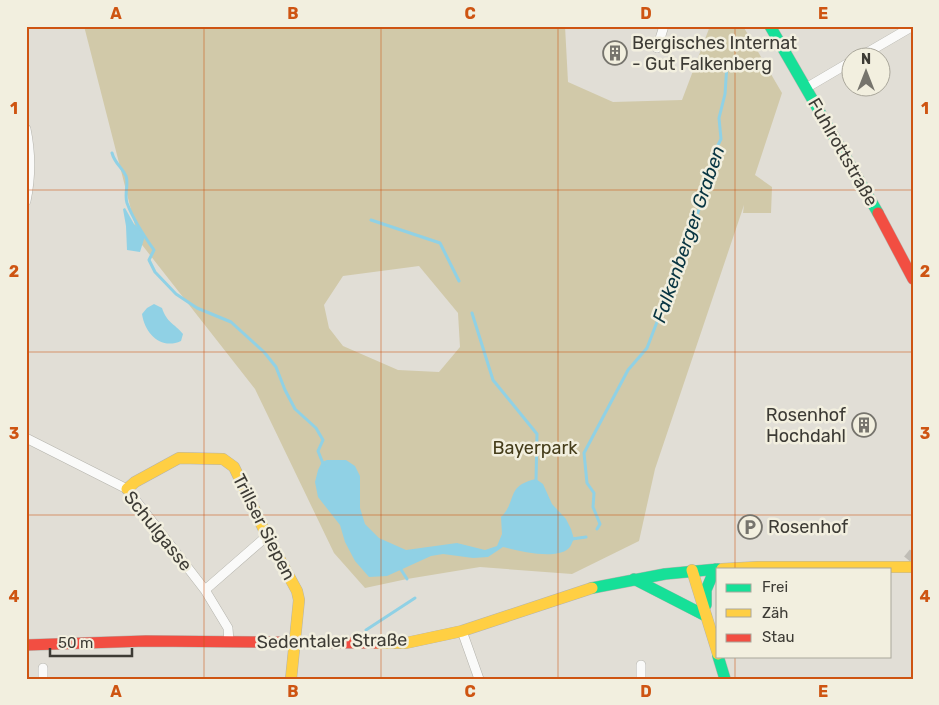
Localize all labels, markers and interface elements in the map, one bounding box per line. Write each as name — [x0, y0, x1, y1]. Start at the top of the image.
text: A — [110, 4, 122, 23]
text: B — [287, 4, 299, 23]
text: C — [464, 4, 476, 23]
text: D — [640, 4, 652, 23]
text: E — [818, 4, 828, 23]
place label: Bergisches Internat - Gut Falkenberg — [632, 32, 797, 75]
building icon: Bergisches Internat - Gut Falkenberg — [602, 40, 628, 66]
north arrow — [842, 48, 892, 98]
text: N — [861, 51, 871, 68]
street label: Fuhlrottstraße — [803, 94, 883, 210]
text: 1 — [10, 99, 18, 118]
text: 1 — [921, 99, 929, 118]
water label: Falkenberger Graben — [647, 143, 730, 326]
text: 2 — [9, 262, 19, 281]
text: 2 — [920, 262, 930, 281]
place label: Rosenhof Hochdahl — [766, 404, 846, 447]
building icon: Rosenhof Hochdahl — [851, 412, 877, 438]
text: 3 — [9, 424, 19, 443]
text: 3 — [920, 424, 930, 443]
park label: Bayerpark — [492, 437, 578, 459]
street label: Trillser Siepen — [228, 470, 300, 584]
street label: Schulgasse — [119, 487, 197, 575]
parking icon: Rosenhof — [737, 514, 763, 540]
place label: Rosenhof — [768, 516, 848, 538]
legend — [716, 568, 892, 658]
text: Frei — [762, 578, 788, 596]
text: 4 — [9, 587, 20, 606]
text: 4 — [920, 587, 931, 606]
text: Zäh — [762, 604, 788, 622]
scale bar — [50, 625, 132, 657]
text: Stau — [762, 628, 795, 646]
street label: Sedentaler Straße — [256, 629, 408, 653]
text: 50 m — [58, 634, 93, 652]
text: A — [110, 682, 122, 701]
text: B — [287, 682, 299, 701]
text: C — [464, 682, 476, 701]
text: D — [640, 682, 652, 701]
text: E — [818, 682, 828, 701]

